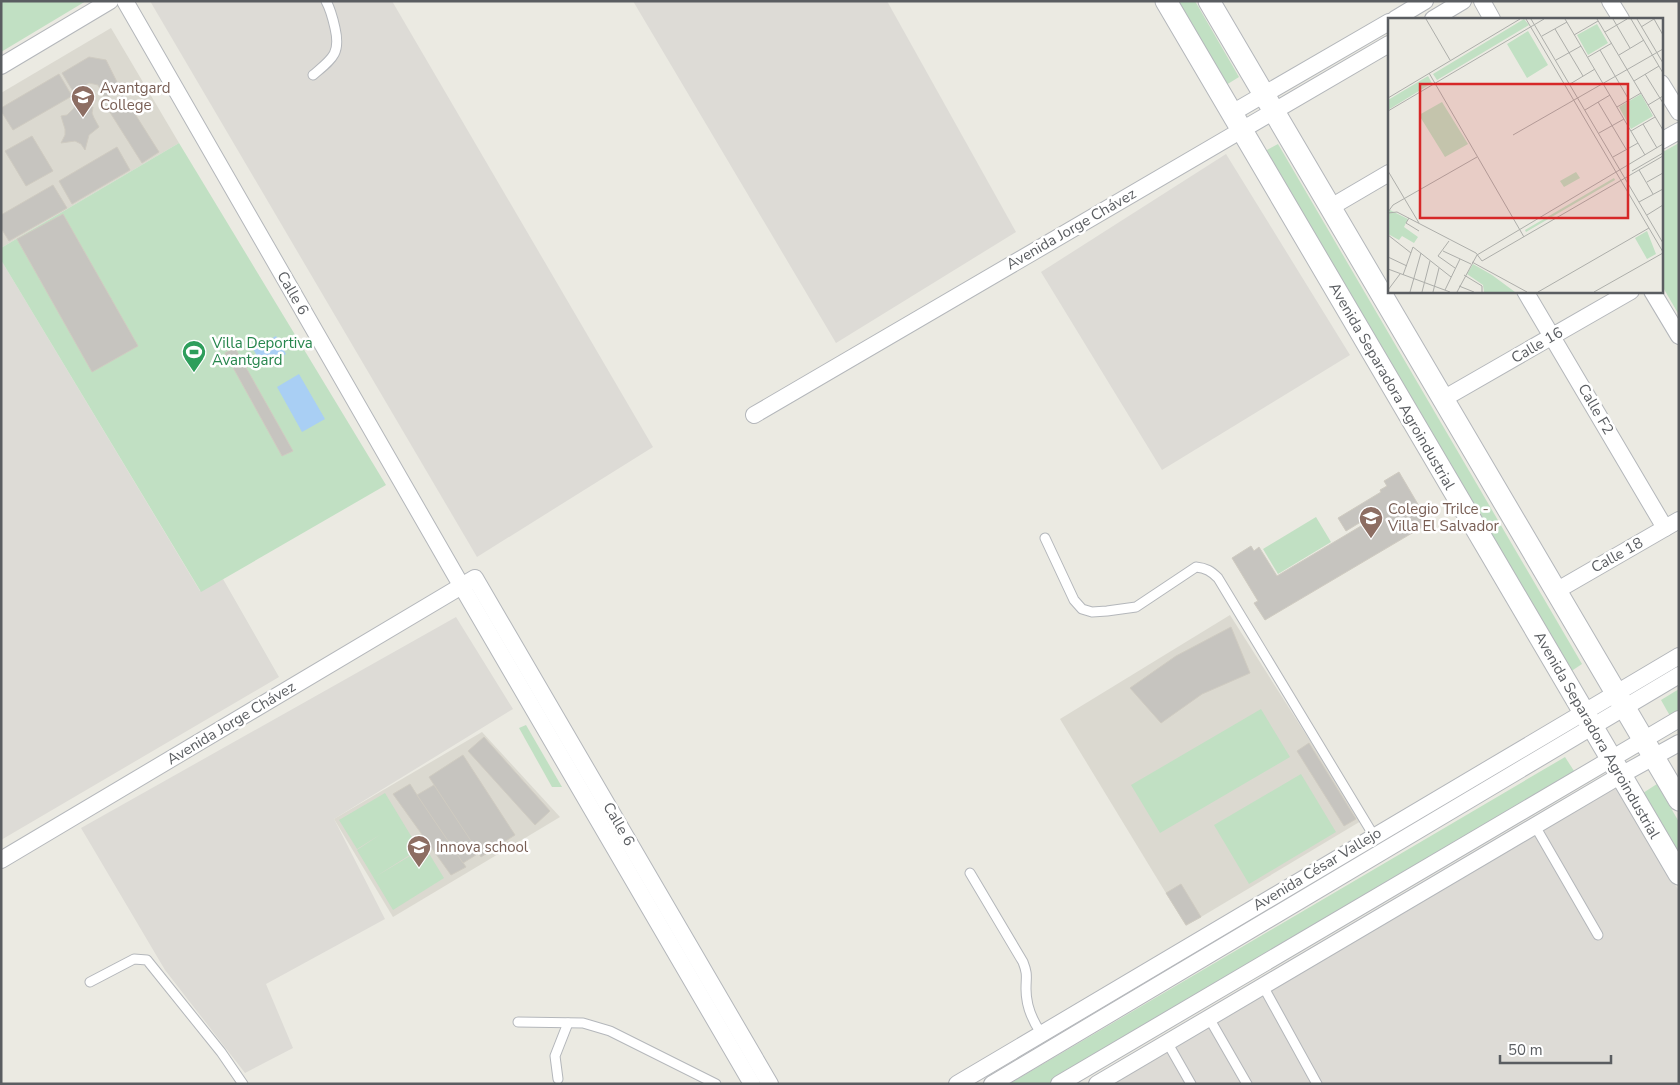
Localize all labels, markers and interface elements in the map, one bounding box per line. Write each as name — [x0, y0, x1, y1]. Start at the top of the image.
inset map — [1388, 18, 1662, 292]
place label: Avantgard College — [100, 78, 171, 115]
school or university icon: Avantgard College — [70, 84, 96, 118]
street label: Avenida Jorge Chávez — [1002, 184, 1140, 274]
street label: Calle 6 — [272, 267, 314, 319]
street label: Avenida Separadora Agroindustrial — [1324, 279, 1460, 494]
street label: Calle 16 — [1508, 322, 1566, 368]
place label: Villa Deportiva Avantgard — [211, 333, 313, 370]
sports icon: Villa Deportiva Avantgard — [181, 339, 207, 373]
street label: Calle F2 — [1573, 380, 1619, 438]
place label: Colegio Trilce - Villa El Salvador — [1387, 499, 1500, 536]
school or university icon: Colegio Trilce - Villa El Salvador — [1358, 505, 1384, 539]
street label: Calle 18 — [1587, 533, 1647, 577]
street label: Avenida Separadora Agroindustrial — [1529, 628, 1665, 843]
street label: Avenida Jorge Chávez — [163, 677, 299, 769]
street label: Calle 6 — [598, 798, 640, 850]
street label: Avenida César Vallejo — [1249, 823, 1385, 915]
school or university icon: Innova school — [406, 834, 432, 868]
place label: Innova school — [436, 837, 529, 857]
scale bar — [1500, 1032, 1611, 1064]
text: 50 m — [1508, 1040, 1543, 1060]

